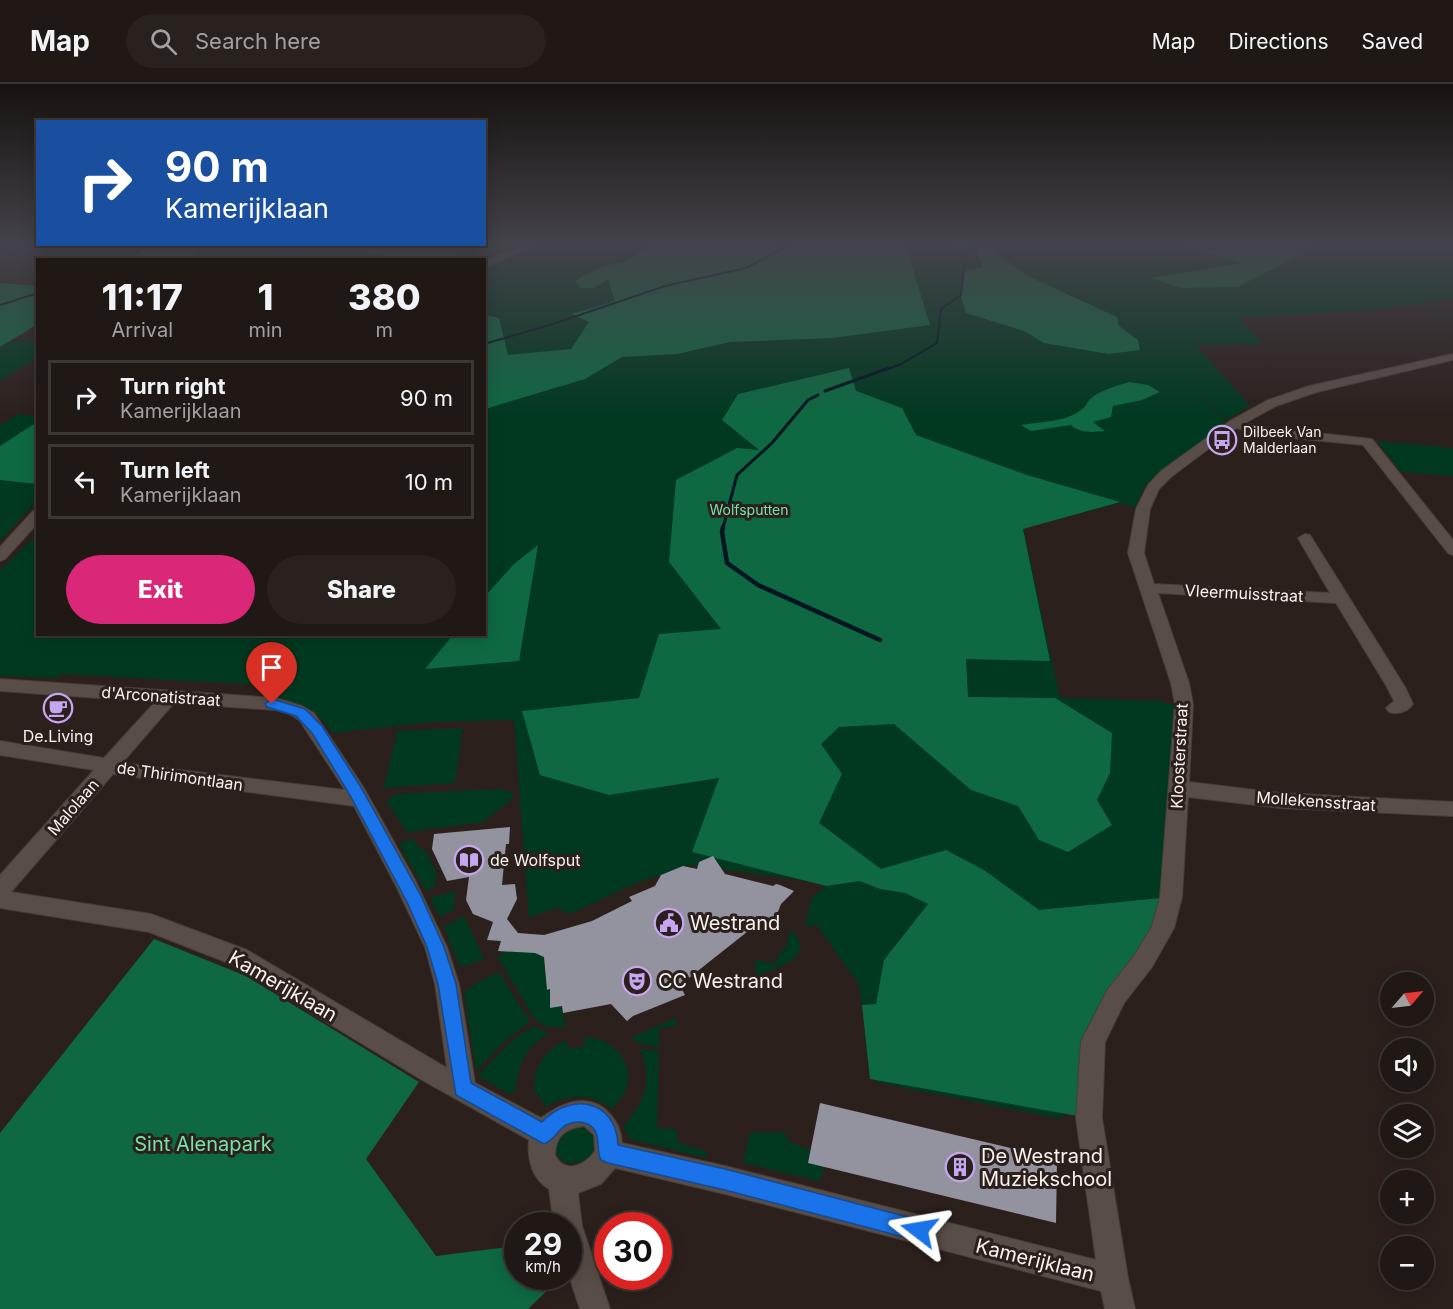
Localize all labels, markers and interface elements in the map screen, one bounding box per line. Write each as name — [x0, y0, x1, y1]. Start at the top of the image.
search box — [126, 14, 546, 68]
text: Map — [30, 24, 90, 58]
icon: search — [147, 25, 180, 58]
text: Search here — [195, 28, 321, 54]
text: Map — [1152, 29, 1195, 54]
text: Directions — [1228, 29, 1329, 54]
text: Saved — [1362, 29, 1423, 54]
text: 90 m — [165, 141, 269, 192]
icon: right — [66, 144, 144, 222]
text: Kamerijklaan — [165, 192, 329, 225]
text: 11:17 — [101, 275, 183, 319]
text: 1 — [258, 275, 273, 319]
text: 380 — [348, 275, 421, 319]
text: Arrival — [111, 318, 173, 342]
text: min — [248, 318, 283, 342]
text: m — [376, 318, 393, 342]
text: Turn right — [120, 373, 226, 399]
icon: right — [69, 381, 102, 414]
text: 90 m — [400, 385, 453, 411]
text: Kamerijklaan — [120, 399, 241, 423]
place label: Dilbeek Van Malderlaan — [1243, 423, 1321, 456]
bus stop icon: Dilbeek Van Malderlaan — [1206, 424, 1238, 456]
text: Turn left — [120, 457, 210, 483]
icon: left — [69, 465, 102, 498]
text: 10 m — [405, 469, 453, 495]
text: Kamerijklaan — [120, 483, 241, 507]
park label: Wolfsputten — [709, 501, 789, 518]
button: Exit — [66, 555, 255, 624]
button: Share — [267, 555, 456, 624]
street label: Vleermuisstraat — [1184, 580, 1304, 606]
pin — [246, 642, 297, 704]
icon: arrive — [255, 651, 288, 684]
street label: d'Arconatistraat — [101, 682, 221, 710]
cafe icon: De.Living — [42, 692, 74, 724]
street label: Kloosterstraat — [1166, 703, 1192, 809]
place label: De.Living — [23, 726, 93, 746]
street label: de Thirimontlaan — [116, 757, 244, 795]
street label: Malolaan — [43, 775, 103, 839]
street label: Mollekensstraat — [1256, 787, 1376, 815]
library icon: de Wolfsput — [453, 844, 485, 876]
place label: de Wolfsput — [490, 850, 581, 870]
public building icon: Westrand — [653, 907, 685, 939]
place label: Westrand — [690, 911, 780, 935]
street label: Kamerijklaan — [224, 945, 342, 1027]
theatre icon: CC Westrand — [621, 965, 653, 997]
place label: CC Westrand — [658, 969, 783, 993]
north arrow — [1380, 972, 1434, 1026]
map controls — [1380, 972, 1434, 1290]
button: sound — [1380, 1038, 1434, 1092]
button: layers — [1380, 1104, 1434, 1158]
park label: Sint Alenapark — [134, 1132, 272, 1156]
place label: De Westrand Muziekschool — [981, 1144, 1112, 1191]
building icon: De Westrand Muziekschool — [944, 1151, 976, 1183]
button: + — [1380, 1170, 1434, 1224]
position arrow — [887, 1198, 951, 1262]
speed limit sign: 30 — [594, 1212, 672, 1290]
text: 29 — [524, 1226, 562, 1262]
street label: Kamerijklaan — [973, 1234, 1097, 1286]
button: − — [1380, 1236, 1434, 1290]
text: km/h — [525, 1257, 561, 1276]

